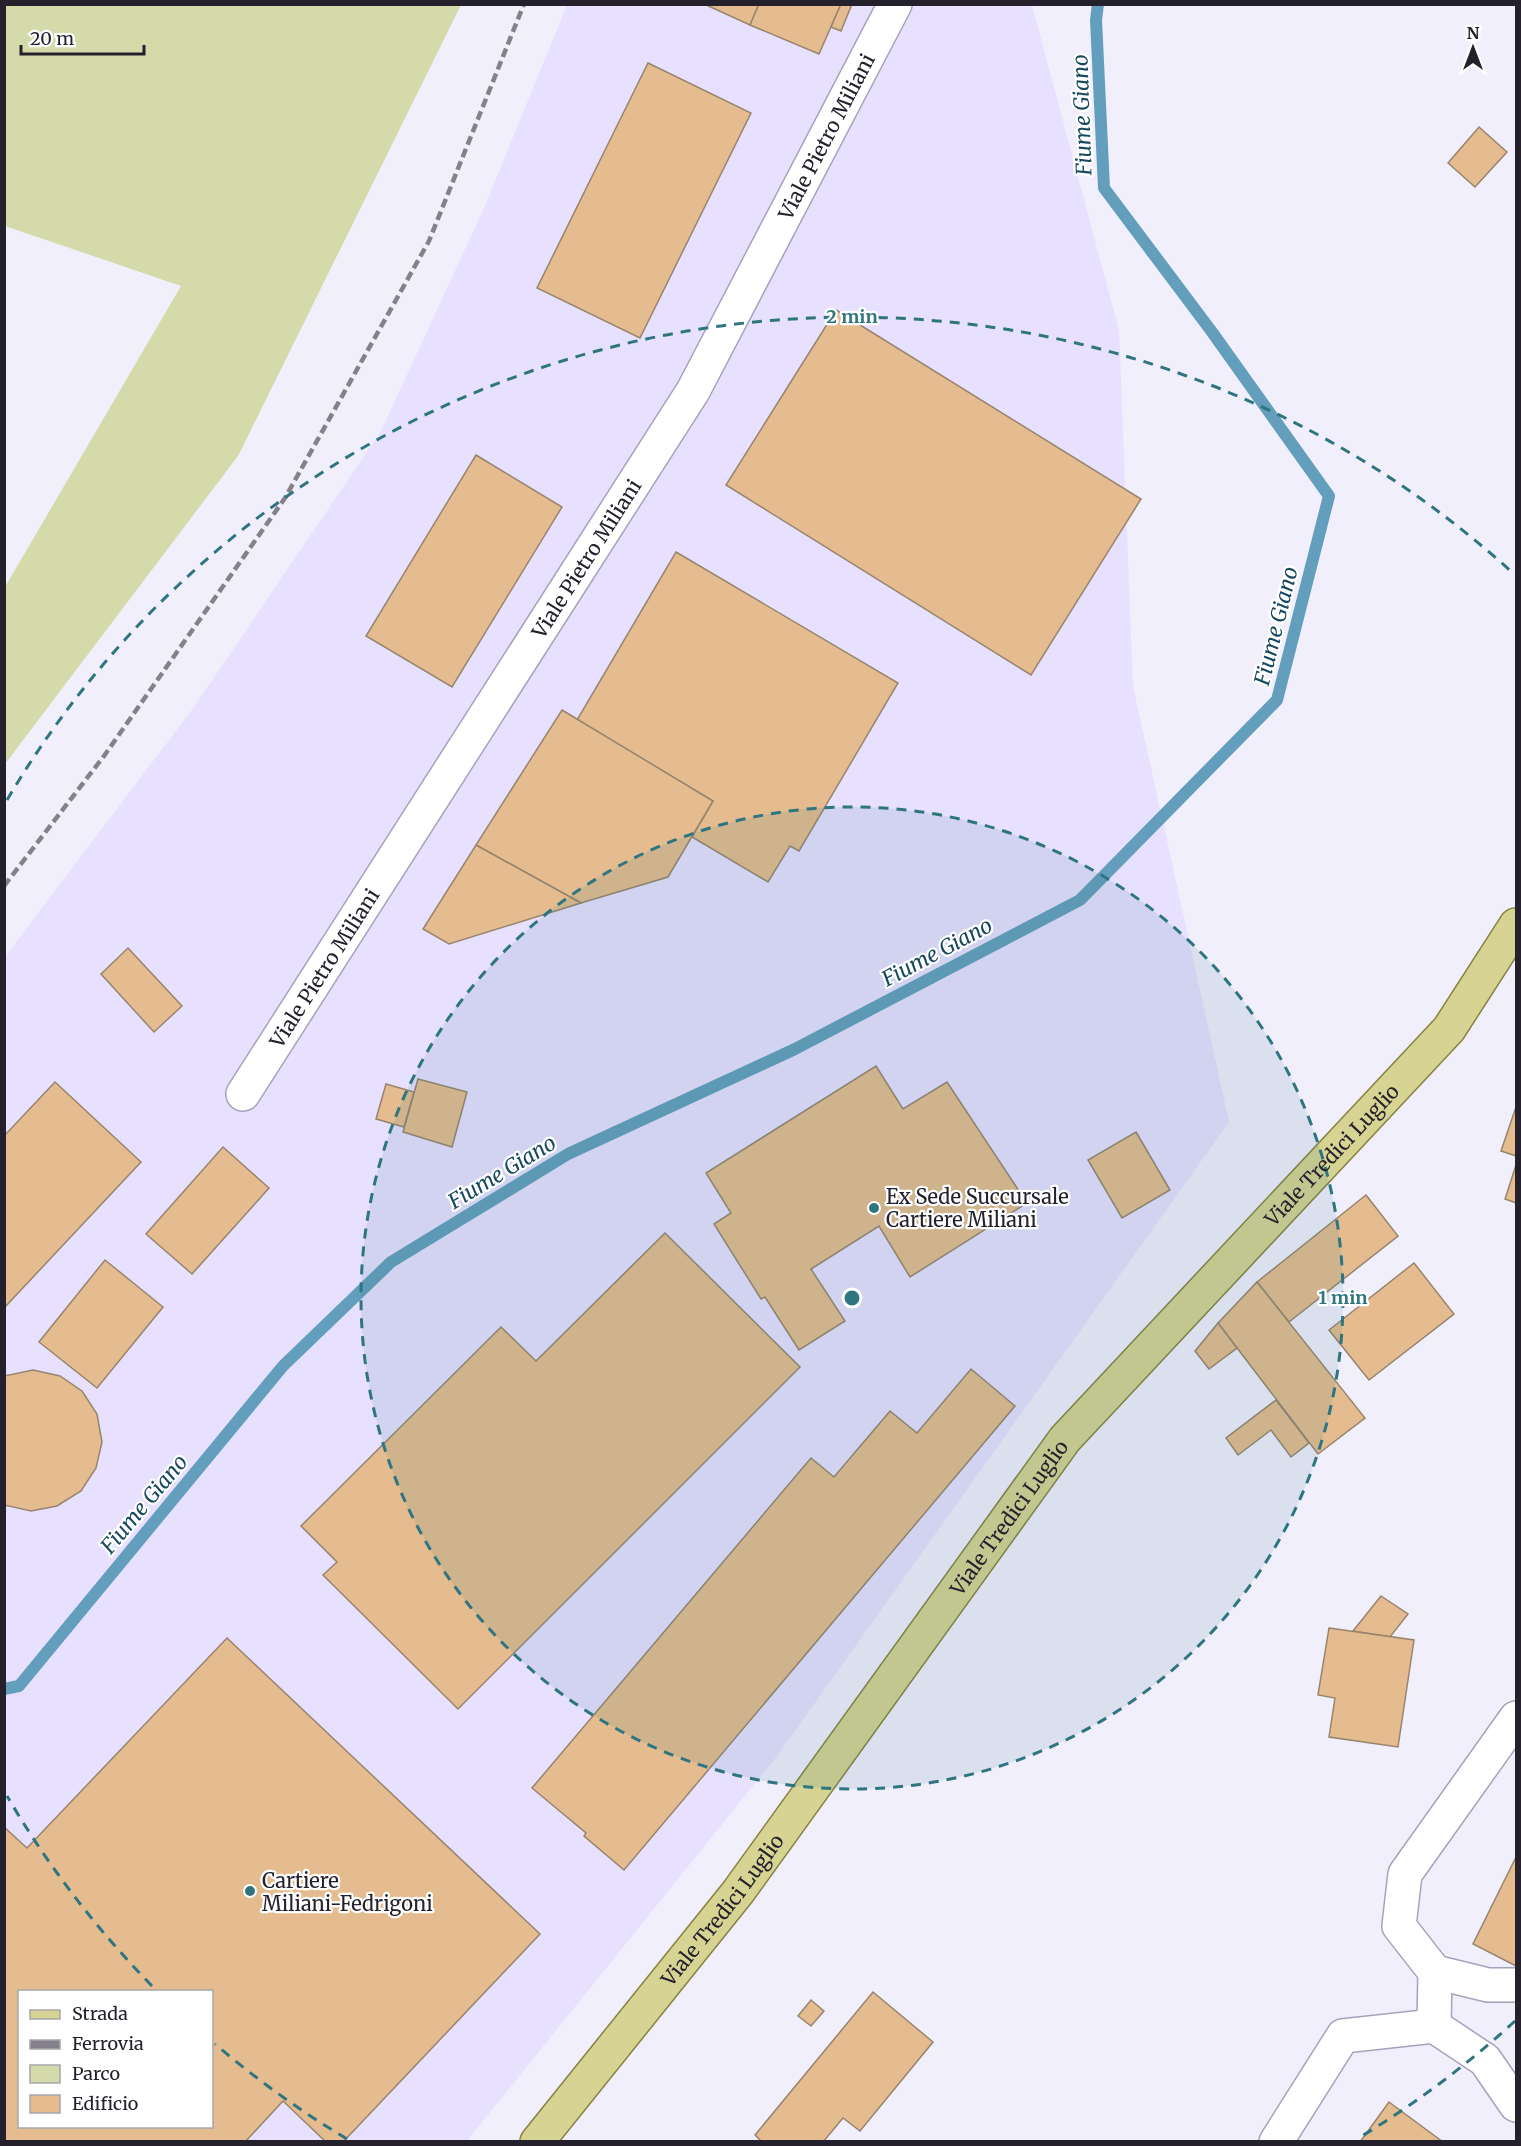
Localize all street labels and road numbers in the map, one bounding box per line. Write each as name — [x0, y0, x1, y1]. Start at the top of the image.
street label: Viale Pietro Miliani — [772, 49, 880, 224]
street label: Viale Pietro Miliani — [525, 474, 646, 643]
street label: Viale Pietro Miliani — [263, 884, 384, 1053]
street label: Viale Tredici Luglio — [1258, 1078, 1404, 1232]
street label: Viale Tredici Luglio — [944, 1434, 1073, 1601]
street label: Viale Tredici Luglio — [655, 1828, 789, 1991]

